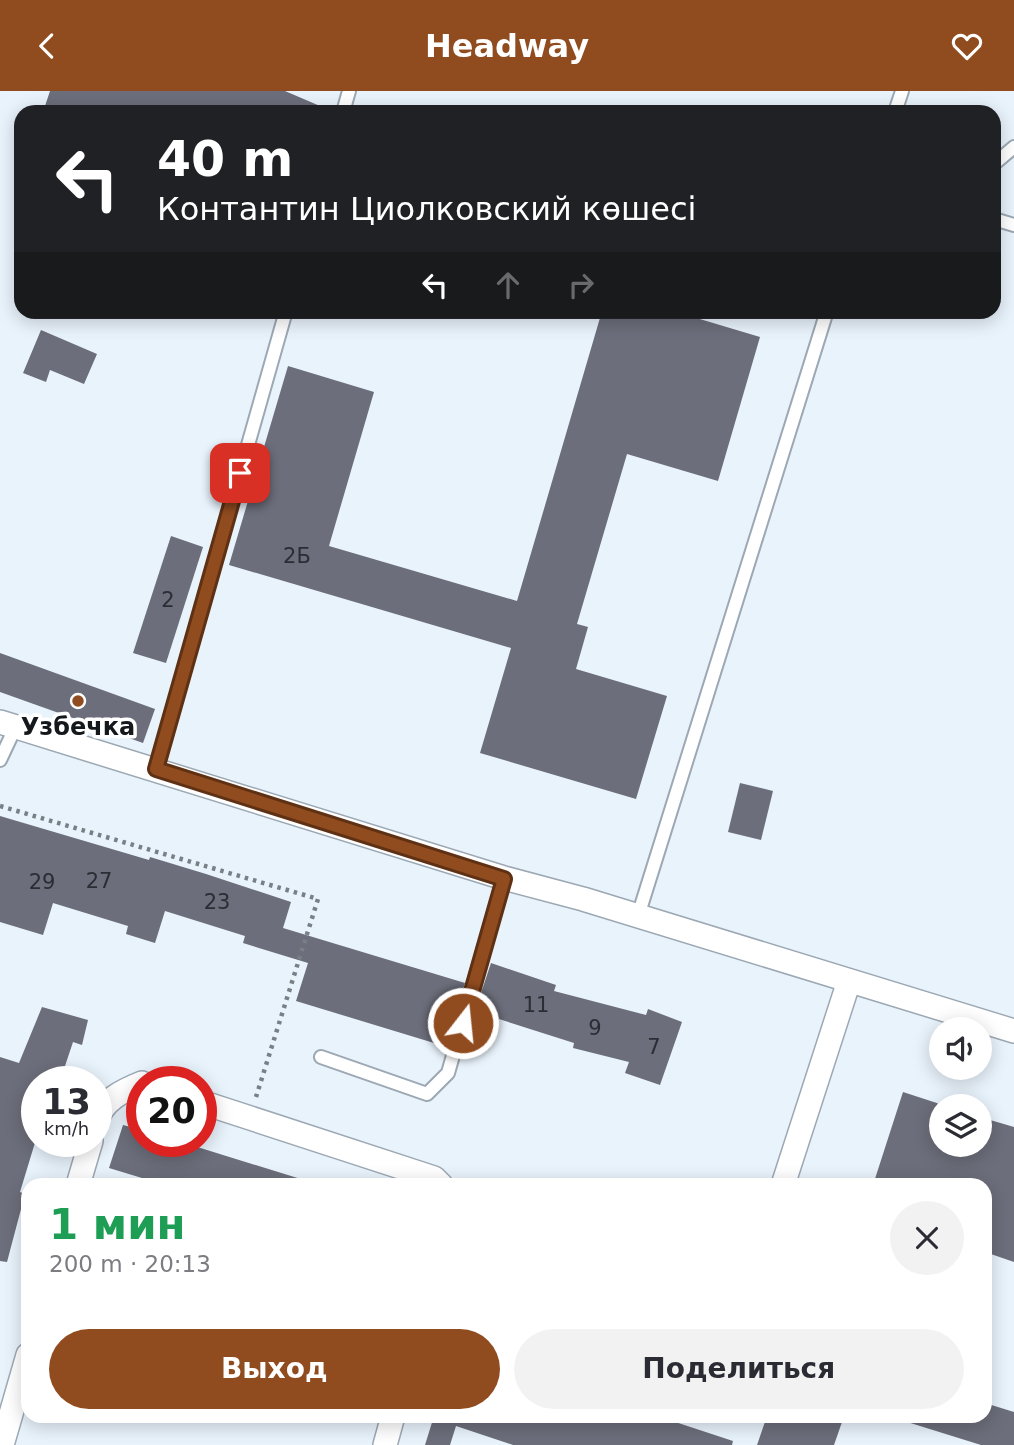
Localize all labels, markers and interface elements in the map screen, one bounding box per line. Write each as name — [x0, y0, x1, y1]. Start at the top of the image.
icon: back — [28, 27, 66, 65]
text: Headway — [425, 27, 589, 65]
icon: heart — [948, 27, 986, 65]
text: 40 m — [157, 131, 293, 188]
icon: left — [42, 133, 133, 224]
text: Контантин Циолковский көшесі — [157, 190, 696, 228]
icon: left — [416, 266, 454, 304]
icon: ahead — [489, 266, 527, 304]
icon: right — [562, 266, 600, 304]
pin — [210, 443, 270, 503]
icon: arrive — [221, 454, 259, 492]
house number: 2Б — [283, 544, 311, 568]
house number: 2 — [161, 588, 175, 612]
marker: Узбечка — [70, 693, 86, 709]
place label: Узбечка — [21, 713, 135, 741]
house number: 27 — [86, 869, 112, 893]
house number: 29 — [29, 870, 55, 894]
house number: 23 — [204, 890, 230, 914]
position arrow — [426, 986, 500, 1060]
house number: 11 — [523, 993, 549, 1017]
house number: 9 — [588, 1016, 602, 1040]
map controls — [929, 1017, 992, 1157]
button: sound — [929, 1017, 992, 1080]
house number: 7 — [647, 1035, 661, 1059]
speed limit sign: 20 — [126, 1066, 217, 1157]
text: 13 — [42, 1082, 91, 1122]
button: layers — [929, 1094, 992, 1157]
text: km/h — [44, 1118, 89, 1139]
text: 1 мин — [49, 1200, 186, 1249]
button: close — [890, 1201, 964, 1275]
text: 200 m · 20:13 — [49, 1251, 211, 1277]
button: Выход — [49, 1329, 500, 1409]
button: Поделиться — [514, 1329, 964, 1409]

